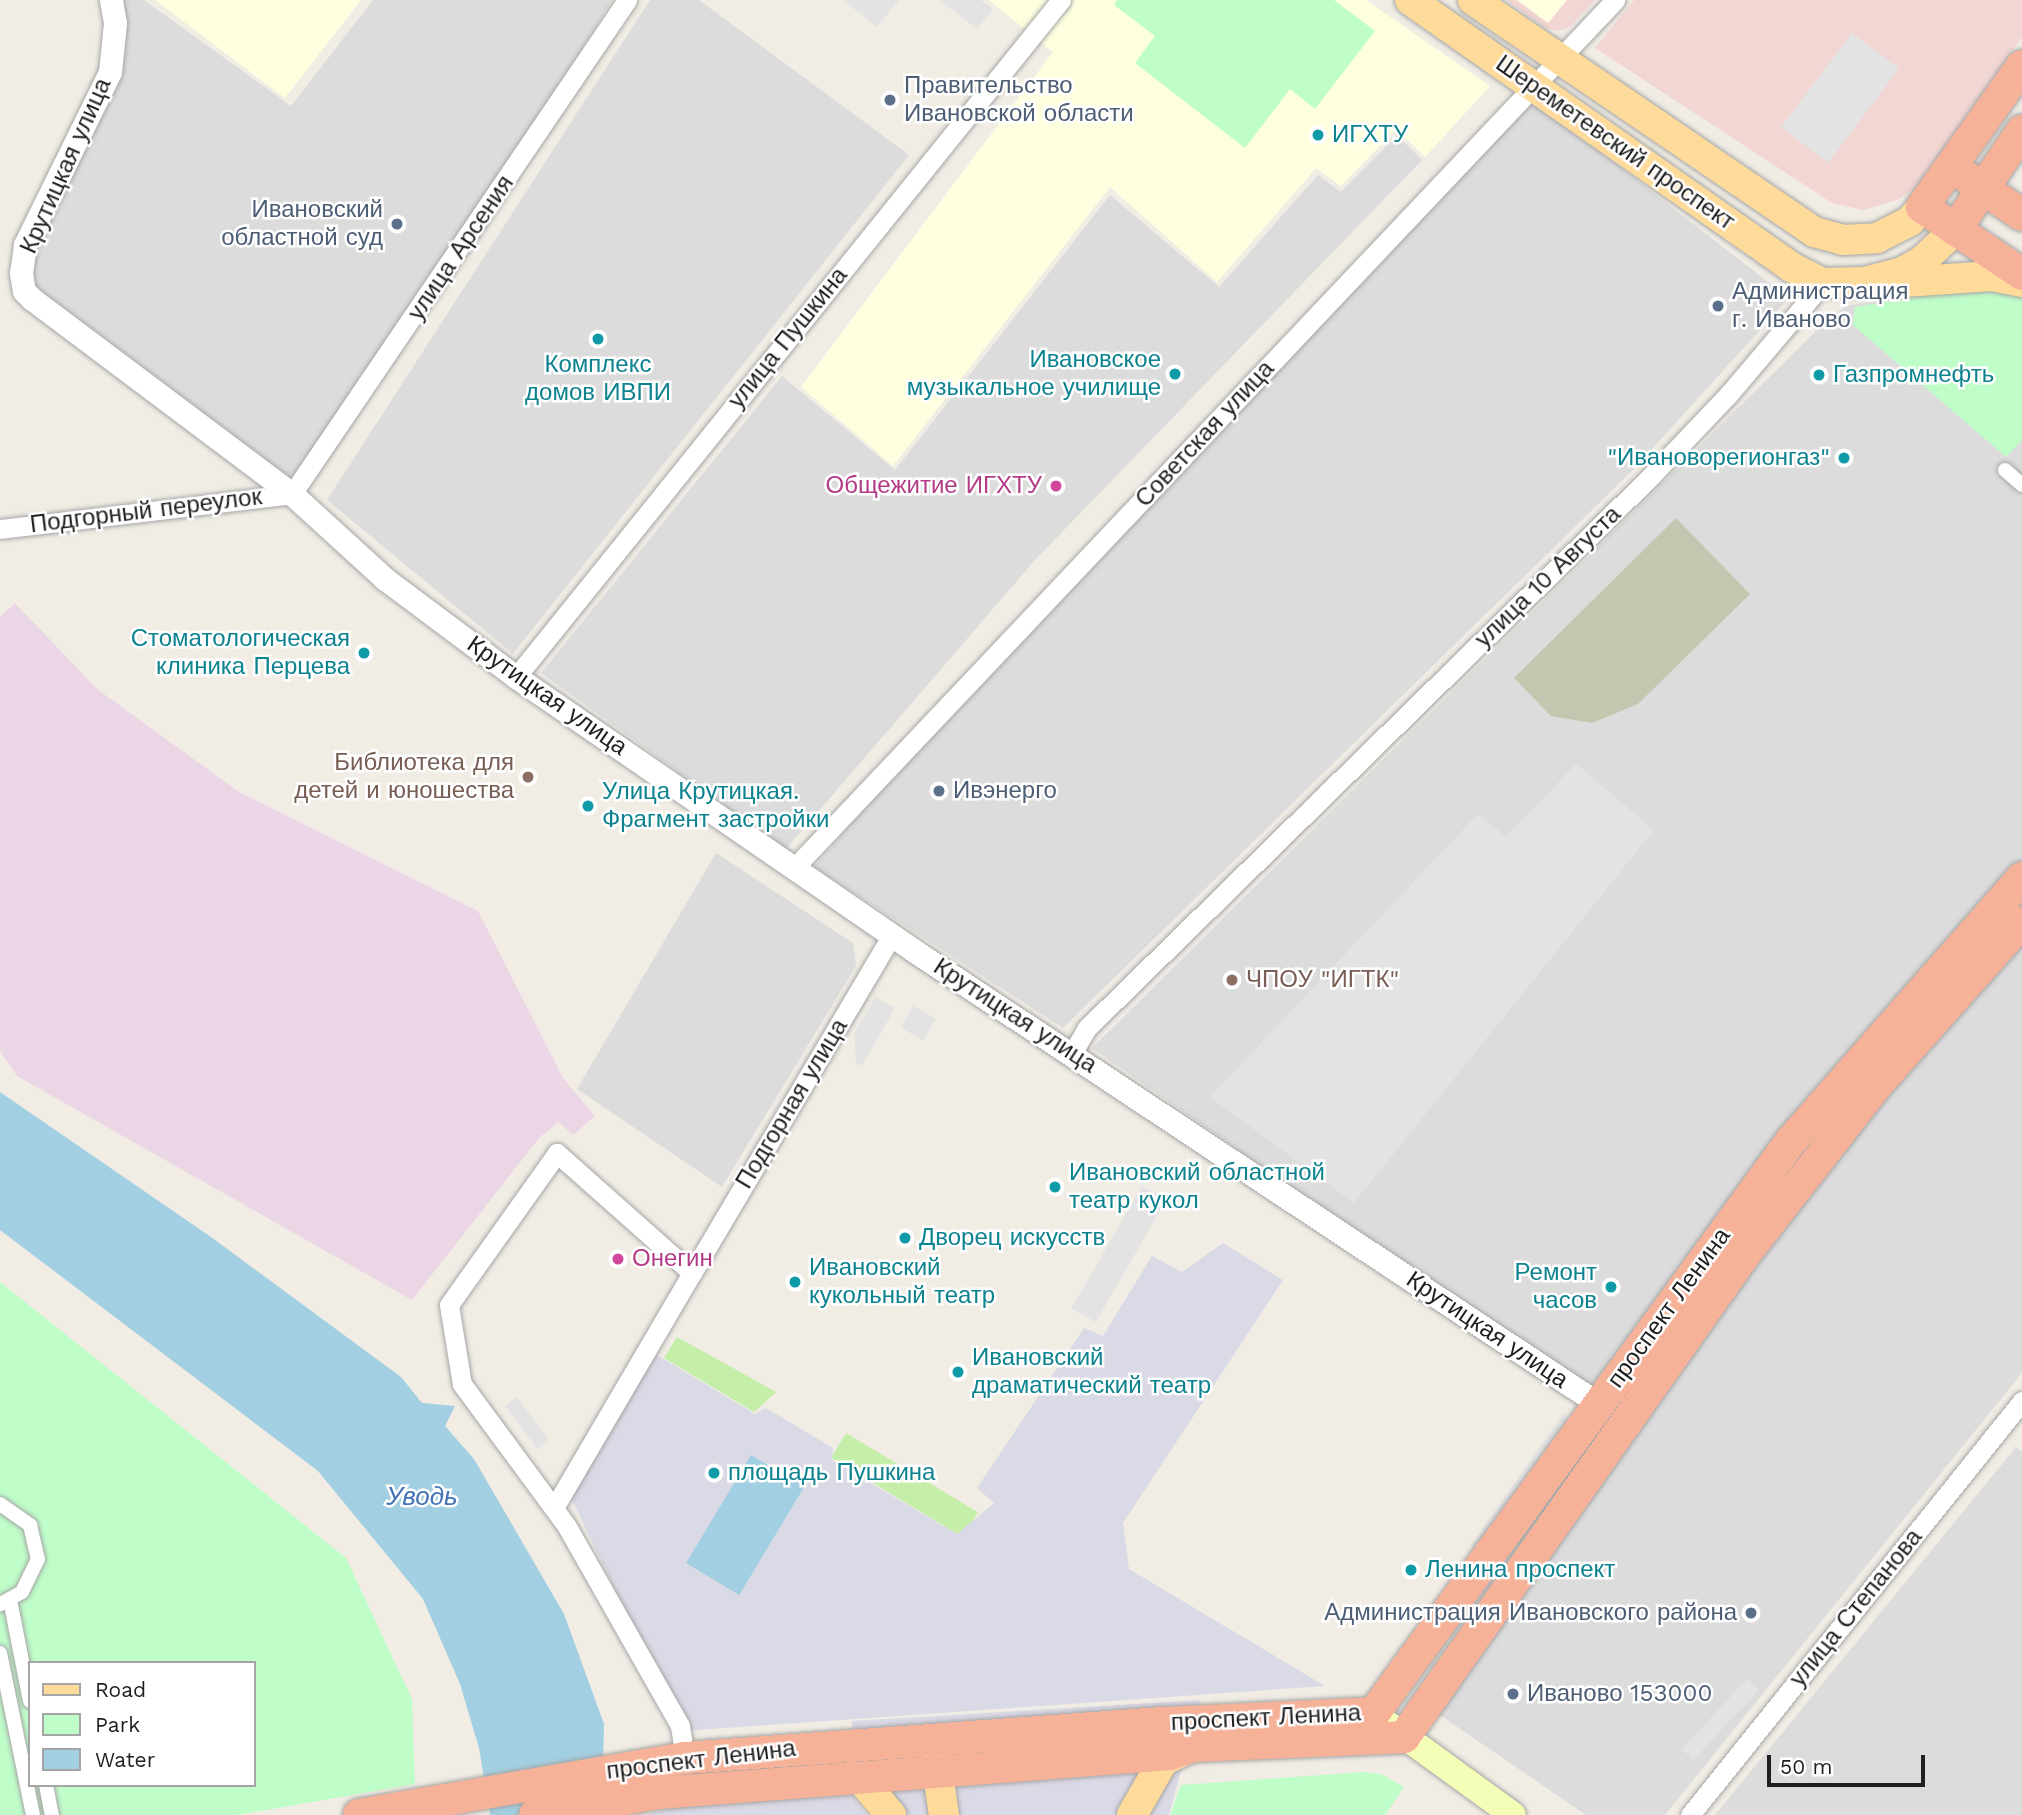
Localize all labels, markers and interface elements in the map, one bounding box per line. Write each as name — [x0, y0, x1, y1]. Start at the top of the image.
street label: Шереметевский проспект — [1490, 49, 1740, 237]
place label: Правительство Ивановской области — [904, 72, 1134, 128]
street label: Крутицкая улица — [14, 74, 118, 258]
marker: Правительство Ивановской области — [882, 92, 898, 108]
place label: ИГХТУ — [1332, 121, 1408, 149]
marker: ИГХТУ — [1310, 127, 1326, 143]
street label: улица Арсения — [402, 170, 520, 326]
place label: Ивановский областной суд — [221, 196, 383, 252]
marker: Ивановский областной суд — [389, 216, 405, 232]
street label: улица Пушкина — [722, 262, 854, 414]
place label: Администрация г. Иваново — [1732, 278, 1908, 334]
marker: Администрация г. Иваново — [1710, 298, 1726, 314]
marker: Комплекс домов ИВПИ — [590, 331, 606, 347]
place label: Ивановское музыкальное училище — [907, 346, 1161, 402]
place label: Комплекс домов ИВПИ — [525, 351, 671, 407]
street label: Советская улица — [1130, 355, 1280, 513]
place label: Газпромнефть — [1833, 361, 1994, 389]
marker: Ивановское музыкальное училище — [1167, 366, 1183, 382]
marker: Газпромнефть — [1811, 367, 1827, 383]
place label: "Ивановорегионгаз" — [1607, 444, 1830, 472]
marker: "Ивановорегионгаз" — [1836, 450, 1852, 466]
place label: Общежитие ИГХТУ — [825, 472, 1042, 500]
marker: Общежитие ИГХТУ — [1048, 478, 1064, 494]
street label: Подгорный переулок — [28, 482, 264, 540]
street label: улица 10 Августа — [1469, 500, 1627, 654]
place label: Стоматологическая клиника Перцева — [131, 625, 350, 681]
street label: Крутицкая улица — [461, 630, 633, 762]
marker: Стоматологическая клиника Перцева — [356, 645, 372, 661]
place label: Библиотека для детей и юношества — [294, 749, 514, 805]
marker: Библиотека для детей и юношества — [520, 769, 536, 785]
place label: Ивэнерго — [953, 777, 1057, 805]
place label: Улица Крутицкая. Фрагмент застройки — [602, 778, 829, 834]
marker: Ивэнерго — [931, 783, 947, 799]
marker: Улица Крутицкая. Фрагмент застройки — [580, 798, 596, 814]
street label: Крутицкая улица — [928, 953, 1102, 1079]
place label: ЧПОУ "ИГТК" — [1246, 966, 1399, 994]
marker: ЧПОУ "ИГТК" — [1224, 972, 1240, 988]
street label: Подгорная улица — [730, 1014, 854, 1194]
place label: Ивановский областной театр кукол — [1069, 1159, 1325, 1215]
marker: Ивановский областной театр кукол — [1047, 1179, 1063, 1195]
street label: проспект Ленина — [1601, 1223, 1737, 1393]
place label: Дворец искусств — [919, 1224, 1105, 1252]
marker: Дворец искусств — [897, 1230, 913, 1246]
place label: Онегин — [632, 1245, 713, 1273]
marker: Онегин — [610, 1251, 626, 1267]
place label: Ивановский кукольный театр — [809, 1254, 995, 1310]
place label: Ремонт часов — [1515, 1259, 1597, 1315]
street label: Крутицкая улица — [1401, 1265, 1573, 1395]
marker: Ивановский кукольный театр — [787, 1274, 803, 1290]
marker: Ремонт часов — [1603, 1279, 1619, 1295]
place label: Ивановский драматический театр — [972, 1344, 1211, 1400]
marker: Ивановский драматический театр — [950, 1364, 966, 1380]
place label: площадь Пушкина — [728, 1459, 935, 1487]
marker: площадь Пушкина — [706, 1465, 722, 1481]
water label: Уводь — [386, 1481, 458, 1513]
street label: улица Степанова — [1784, 1523, 1928, 1693]
place label: Ленина проспект — [1425, 1556, 1615, 1584]
marker: Ленина проспект — [1403, 1562, 1419, 1578]
place label: Администрация Ивановского района — [1324, 1599, 1737, 1627]
marker: Администрация Ивановского района — [1743, 1605, 1759, 1621]
legend — [28, 1661, 256, 1787]
text: Road — [95, 1677, 146, 1702]
place label: Иваново 153000 — [1527, 1680, 1713, 1708]
marker: Иваново 153000 — [1505, 1686, 1521, 1702]
street label: проспект Ленина — [1170, 1699, 1362, 1737]
text: Park — [95, 1712, 140, 1737]
street label: проспект Ленина — [605, 1734, 797, 1786]
scale bar — [1770, 1742, 1927, 1786]
text: Water — [95, 1747, 155, 1772]
text: 50 m — [1780, 1754, 1832, 1779]

